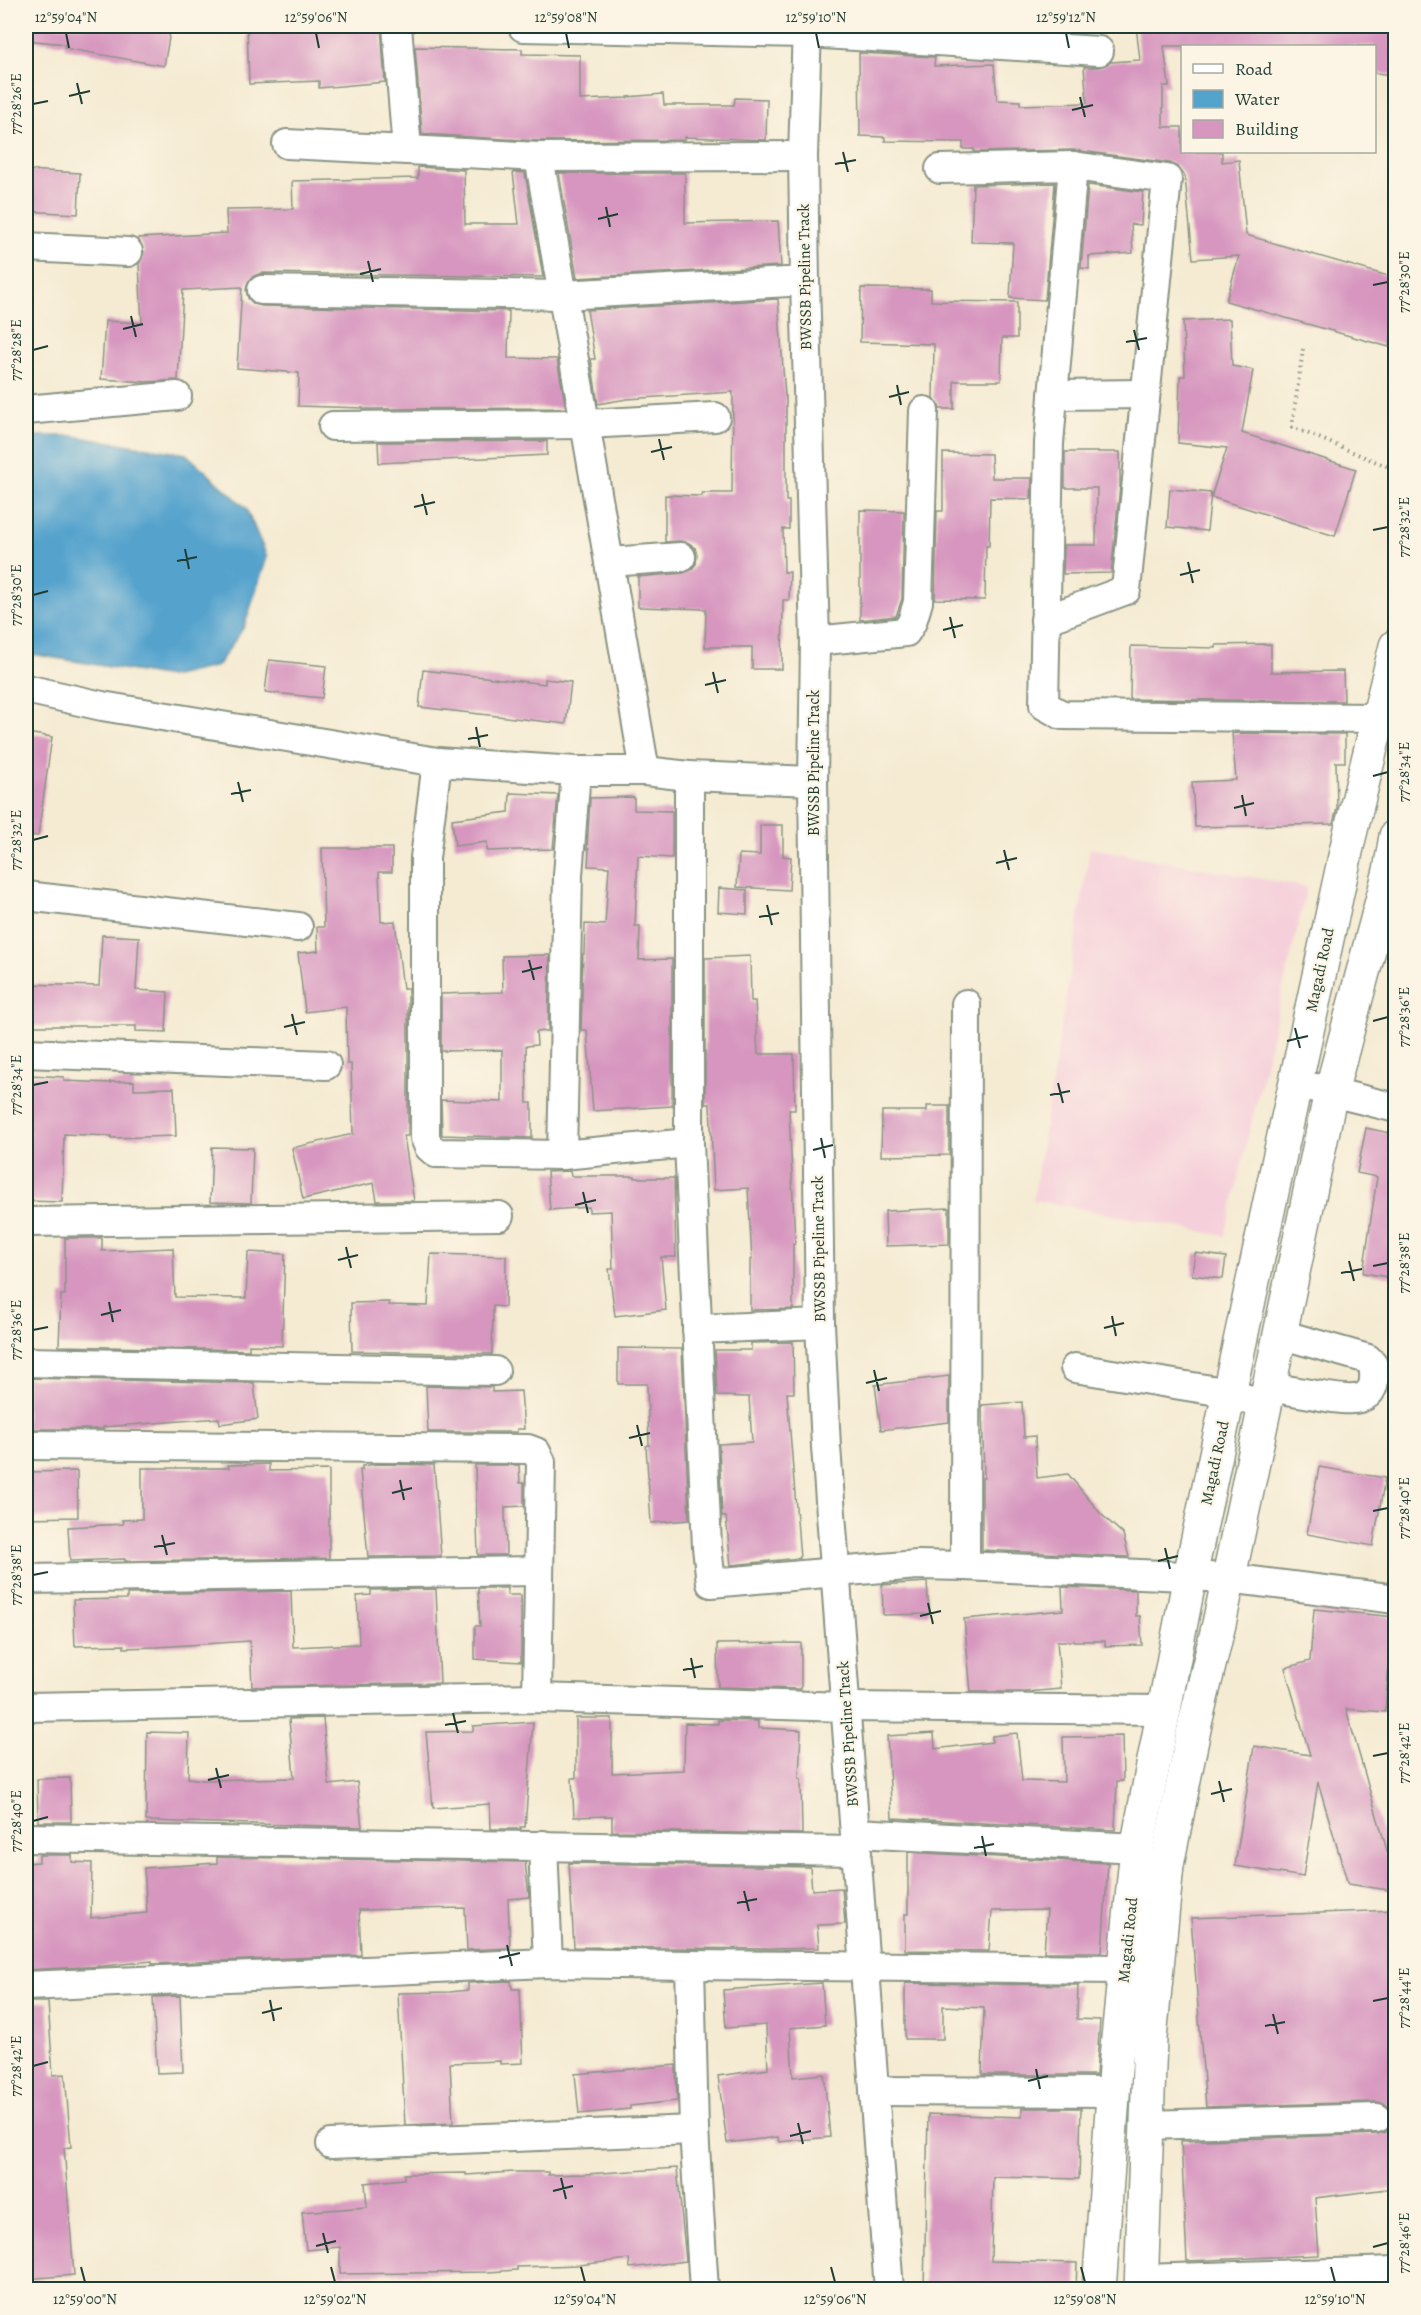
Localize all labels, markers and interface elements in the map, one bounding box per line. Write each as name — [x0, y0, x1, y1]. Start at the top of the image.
text: 12°59'04"N — [35, 7, 98, 27]
text: 12°59'06"N — [285, 7, 348, 27]
text: 12°59'08"N — [534, 7, 598, 27]
text: 12°59'10"N — [785, 7, 847, 27]
text: 12°59'12"N — [1036, 7, 1096, 27]
legend — [1181, 45, 1376, 153]
text: Road — [1235, 57, 1273, 81]
text: 77°28'26"E — [6, 73, 26, 135]
text: Water — [1234, 87, 1280, 111]
text: Building — [1235, 117, 1299, 141]
street label: BWSSB Pipeline Track — [793, 203, 817, 350]
text: 77°28'30"E — [1394, 251, 1414, 313]
text: 77°28'28"E — [6, 319, 26, 381]
text: 77°28'32"E — [1394, 497, 1414, 557]
text: 77°28'30"E — [6, 564, 26, 626]
street label: BWSSB Pipeline Track — [803, 690, 825, 836]
text: 77°28'34"E — [1394, 742, 1414, 802]
text: 77°28'32"E — [6, 810, 26, 870]
street label: Magadi Road — [1300, 925, 1340, 1014]
text: 77°28'36"E — [1394, 987, 1414, 1047]
text: 77°28'34"E — [6, 1055, 26, 1115]
street label: BWSSB Pipeline Track — [807, 1175, 831, 1322]
text: 77°28'38"E — [1394, 1232, 1414, 1294]
text: 77°28'36"E — [6, 1300, 26, 1360]
street label: Magadi Road — [1195, 1418, 1235, 1507]
text: 77°28'40"E — [1394, 1477, 1414, 1539]
text: 77°28'38"E — [6, 1544, 26, 1606]
street label: BWSSB Pipeline Track — [832, 1660, 864, 1808]
text: 77°28'42"E — [1394, 1722, 1414, 1784]
text: 77°28'40"E — [6, 1790, 26, 1852]
street label: Magadi Road — [1113, 1896, 1143, 1984]
text: 77°28'44"E — [1394, 1967, 1414, 2029]
text: 77°28'42"E — [6, 2035, 26, 2097]
text: 77°28'46"E — [1394, 2212, 1414, 2274]
text: 12°59'00"N — [53, 2289, 117, 2309]
text: 12°59'02"N — [303, 2289, 367, 2309]
text: 12°59'04"N — [554, 2289, 617, 2309]
text: 12°59'06"N — [804, 2289, 867, 2309]
text: 12°59'08"N — [1053, 2289, 1117, 2309]
text: 12°59'10"N — [1304, 2289, 1366, 2309]

